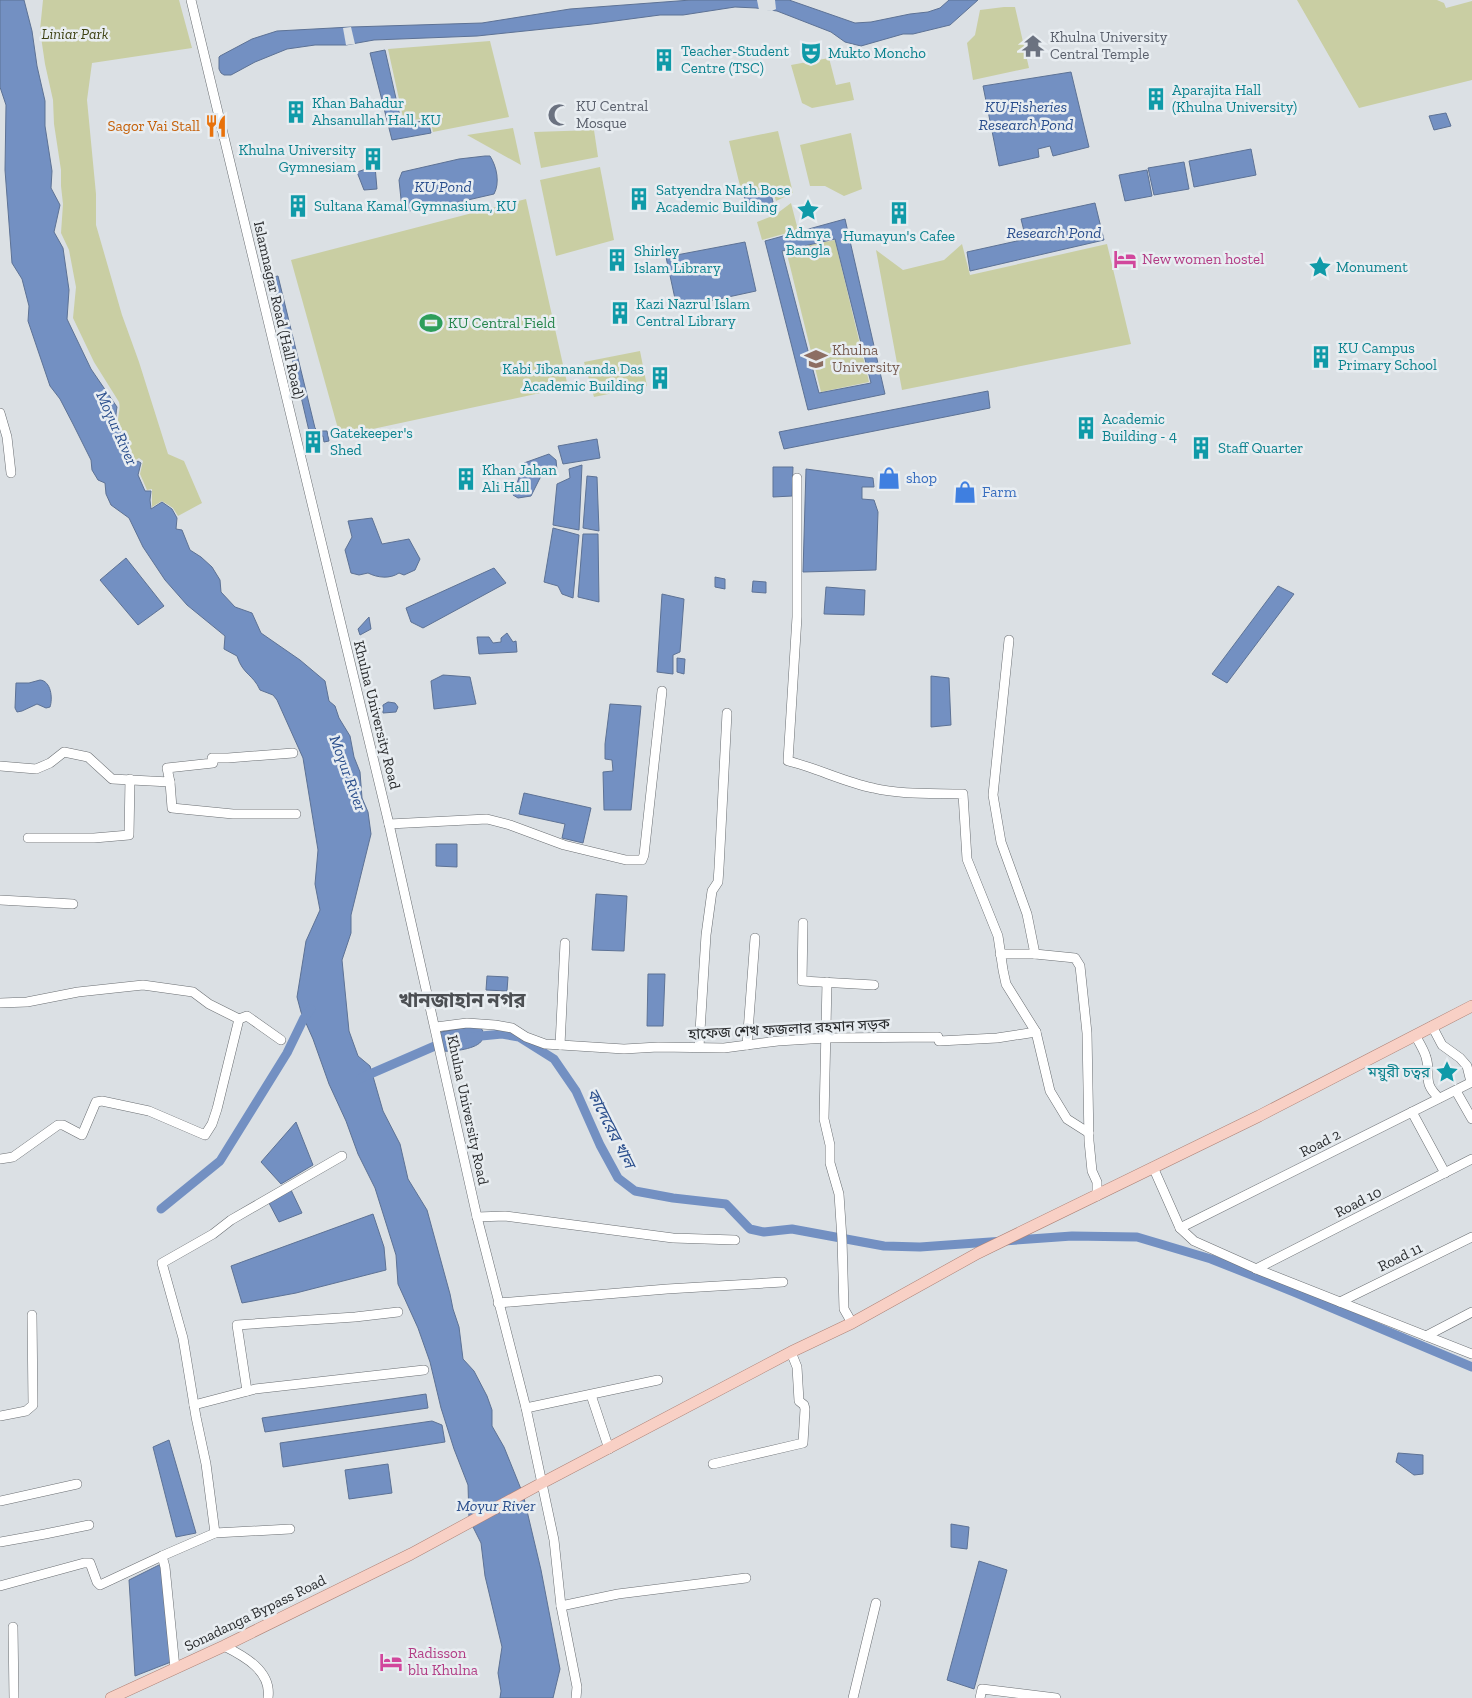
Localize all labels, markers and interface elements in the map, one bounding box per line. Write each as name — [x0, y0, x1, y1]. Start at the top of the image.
park label: Liniar Park — [42, 25, 109, 43]
place label: Khulna University Central Temple — [1050, 28, 1168, 63]
temple icon: Khulna University Central Temple — [1020, 33, 1046, 59]
theatre icon: Mukto Moncho — [798, 40, 824, 66]
place label: Teacher-Student Centre (TSC) — [681, 42, 789, 77]
place label: Mukto Moncho — [828, 44, 926, 62]
building icon: Teacher-Student Centre (TSC) — [651, 47, 677, 73]
place label: Aparajita Hall (Khulna University) — [1172, 81, 1297, 116]
building icon: Aparajita Hall (Khulna University) — [1143, 86, 1169, 112]
place label: Khan Bahadur Ahsanullah Hall, KU — [312, 94, 441, 129]
place label: KU Central Mosque — [576, 97, 648, 132]
water label: KU Fisheries Research Pond — [979, 97, 1074, 134]
building icon: Khan Bahadur Ahsanullah Hall, KU — [283, 99, 309, 125]
mosque icon: KU Central Mosque — [546, 102, 572, 128]
restaurant icon: Sagor Vai Stall — [203, 113, 229, 139]
place label: Sagor Vai Stall — [107, 117, 200, 135]
place label: Khulna University Gymnesiam — [239, 141, 356, 176]
building icon: Khulna University Gymnesiam — [360, 146, 386, 172]
water label: KU Pond — [414, 177, 472, 196]
place label: Satyendra Nath Bose Academic Building — [656, 181, 791, 216]
building icon: Satyendra Nath Bose Academic Building — [626, 186, 652, 212]
building icon: Sultana Kamal Gymnasium, KU — [285, 193, 311, 219]
place label: Sultana Kamal Gymnasium, KU — [314, 197, 517, 215]
place icon: Admya Bangla — [795, 197, 821, 223]
building icon: Humayun's Cafee — [886, 200, 912, 226]
street label: Islamnagar Road (Hall Road) — [250, 219, 308, 401]
water label: Research Pond — [1007, 223, 1102, 242]
place label: Admya Bangla — [785, 224, 831, 259]
place label: Humayun's Cafee — [843, 227, 955, 245]
place label: Shirley Islam Library — [634, 242, 721, 277]
hotel icon: New women hostel — [1112, 246, 1138, 272]
building icon: Shirley Islam Library — [604, 247, 630, 273]
place label: New women hostel — [1142, 250, 1264, 268]
place icon: Monument — [1307, 254, 1333, 280]
place label: Monument — [1336, 258, 1408, 276]
place label: Kazi Nazrul Islam Central Library — [636, 295, 750, 330]
building icon: Kazi Nazrul Islam Central Library — [607, 300, 633, 326]
sports icon: KU Central Field — [418, 310, 444, 336]
place label: KU Central Field — [448, 314, 556, 332]
place label: KU Campus Primary School — [1338, 339, 1437, 374]
place label: Khulna University — [832, 341, 900, 376]
building icon: KU Campus Primary School — [1308, 344, 1334, 370]
school or university icon: Khulna University — [803, 346, 829, 372]
place label: Kabi Jibanananda Das Academic Building — [502, 360, 644, 395]
building icon: Kabi Jibanananda Das Academic Building — [647, 365, 673, 391]
water label: Moyur River — [92, 388, 142, 468]
place label: Academic Building - 4 — [1102, 410, 1177, 445]
building icon: Academic Building - 4 — [1073, 415, 1099, 441]
place label: Gatekeeper's Shed — [330, 424, 413, 459]
building icon: Gatekeeper's Shed — [300, 429, 326, 455]
building icon: Staff Quarter — [1188, 435, 1214, 461]
place label: Staff Quarter — [1218, 439, 1303, 457]
place label: Khan Jahan Ali Hall — [482, 461, 557, 496]
shop icon: shop — [876, 465, 902, 491]
building icon: Khan Jahan Ali Hall — [453, 466, 479, 492]
place label: shop — [906, 469, 937, 487]
shop icon: Farm — [952, 479, 978, 505]
place label: Farm — [982, 483, 1017, 501]
street label: Khulna University Road — [350, 639, 404, 792]
water label: Moyur River — [326, 733, 371, 814]
district label: খানজাহান নগর — [398, 988, 527, 1012]
street label: হাফেজ শেখ ফজলার রহমান সড়ক — [687, 1015, 891, 1043]
street label: Khulna University Road — [443, 1033, 493, 1187]
place icon: ময়ুরী চত্বর — [1434, 1059, 1460, 1085]
place label: ময়ুরী চত্বর — [1367, 1063, 1431, 1082]
water label: কাদেরের খাল — [583, 1085, 641, 1174]
street label: Road 2 — [1297, 1125, 1344, 1161]
street label: Road 10 — [1332, 1183, 1384, 1221]
street label: Road 11 — [1375, 1238, 1425, 1275]
water label: Moyur River — [457, 1496, 536, 1515]
street label: Sonadanga Bypass Road — [181, 1571, 329, 1655]
place label: Radisson blu Khulna — [407, 1644, 478, 1679]
hotel icon: Radisson blu Khulna — [378, 1649, 404, 1675]

